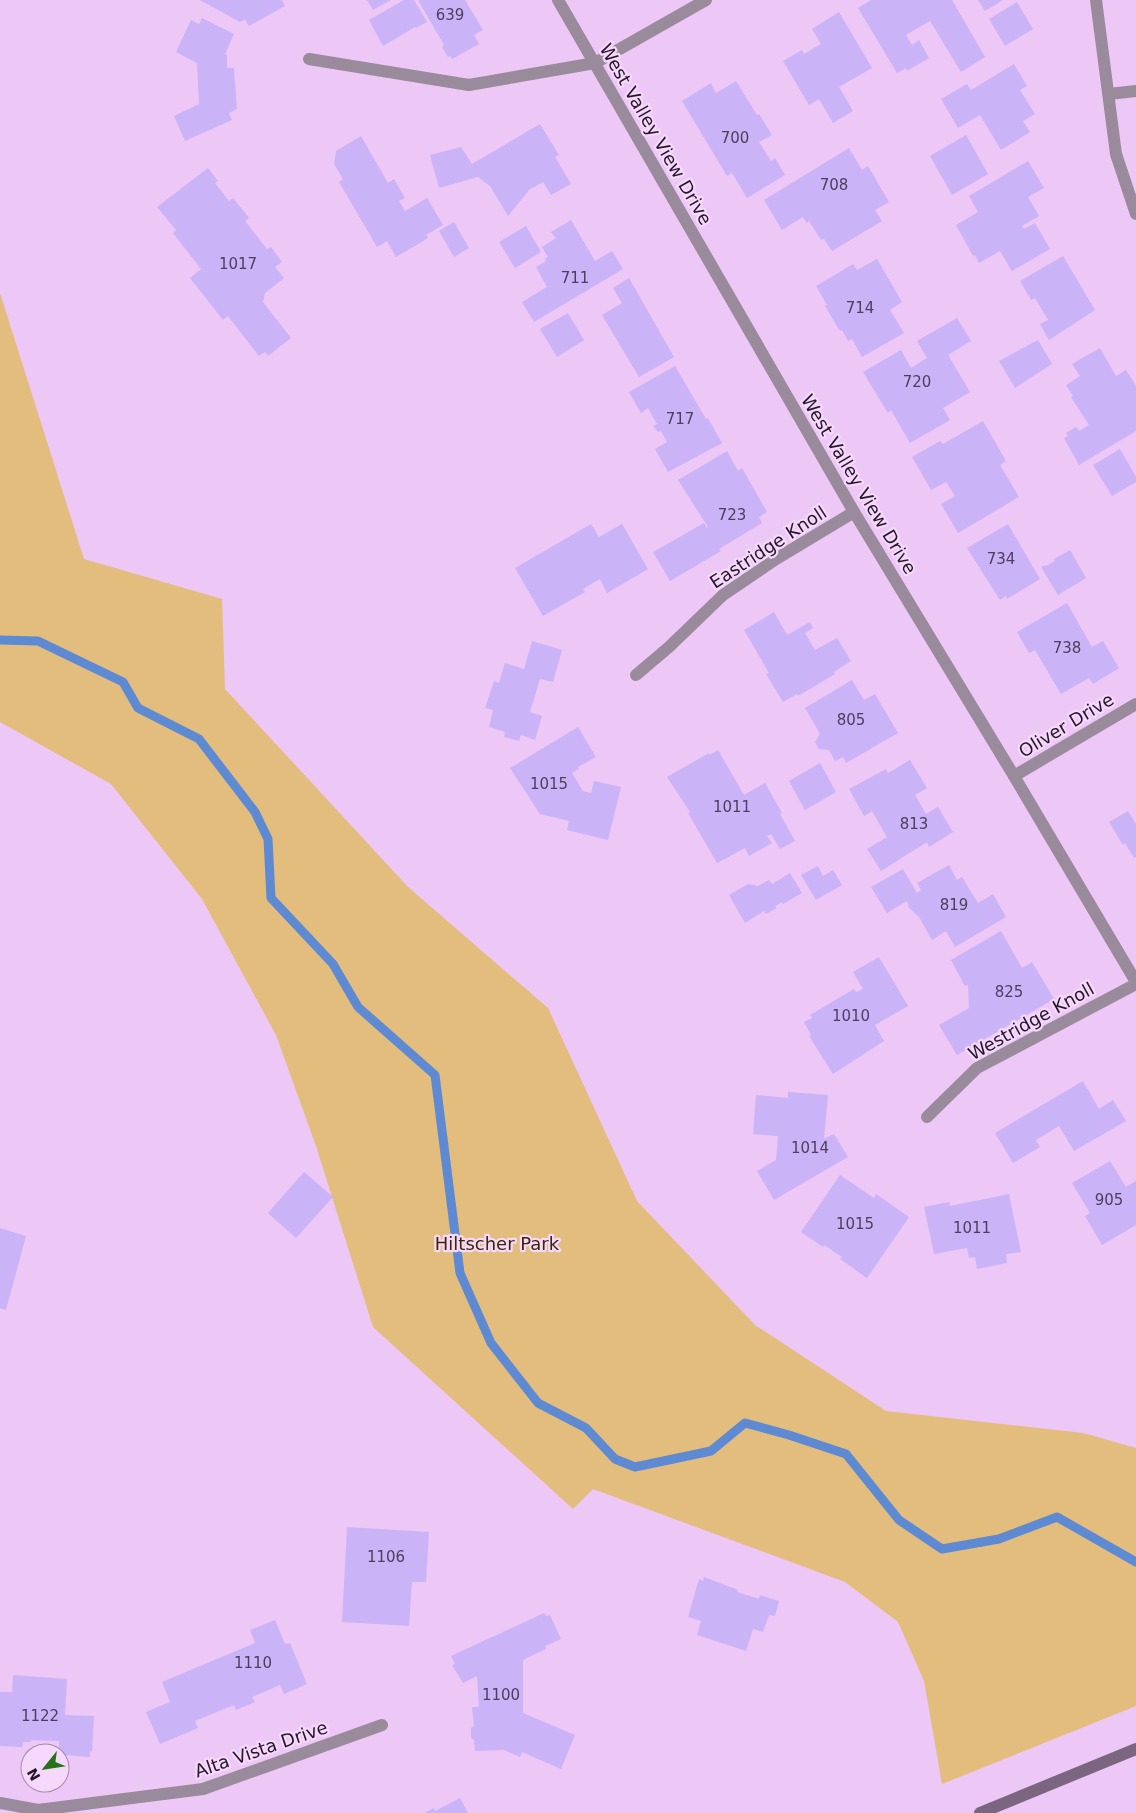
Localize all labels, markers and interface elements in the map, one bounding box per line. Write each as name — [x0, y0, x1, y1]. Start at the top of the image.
house number: 639 — [436, 6, 464, 24]
street label: West Valley View Drive — [595, 40, 717, 228]
house number: 700 — [721, 129, 749, 147]
house number: 708 — [820, 176, 848, 194]
house number: 1017 — [219, 255, 257, 273]
house number: 711 — [561, 269, 589, 287]
house number: 714 — [846, 299, 874, 317]
house number: 720 — [903, 373, 931, 391]
street label: West Valley View Drive — [797, 390, 921, 578]
house number: 717 — [666, 410, 694, 428]
street label: Eastridge Knoll — [706, 501, 830, 593]
house number: 723 — [718, 506, 746, 524]
house number: 734 — [987, 550, 1015, 568]
house number: 738 — [1053, 639, 1081, 657]
street label: Oliver Drive — [1015, 688, 1117, 762]
house number: 805 — [837, 711, 865, 729]
house number: 1015 — [530, 775, 568, 793]
house number: 1011 — [713, 798, 751, 816]
house number: 813 — [900, 815, 928, 833]
house number: 819 — [940, 896, 968, 914]
street label: Westridge Knoll — [964, 978, 1098, 1064]
house number: 825 — [995, 983, 1023, 1001]
house number: 1010 — [832, 1007, 870, 1025]
house number: 1014 — [791, 1139, 829, 1157]
house number: 905 — [1095, 1191, 1123, 1209]
house number: 1015 — [836, 1215, 874, 1233]
house number: 1011 — [953, 1219, 991, 1237]
park label: Hiltscher Park — [435, 1233, 560, 1254]
house number: 1106 — [367, 1548, 405, 1566]
house number: 1110 — [234, 1654, 272, 1672]
house number: 1100 — [482, 1686, 520, 1704]
house number: 1122 — [21, 1707, 59, 1725]
street label: Alta Vista Drive — [192, 1716, 330, 1782]
north arrow — [20, 1743, 70, 1793]
text: N — [24, 1765, 44, 1784]

